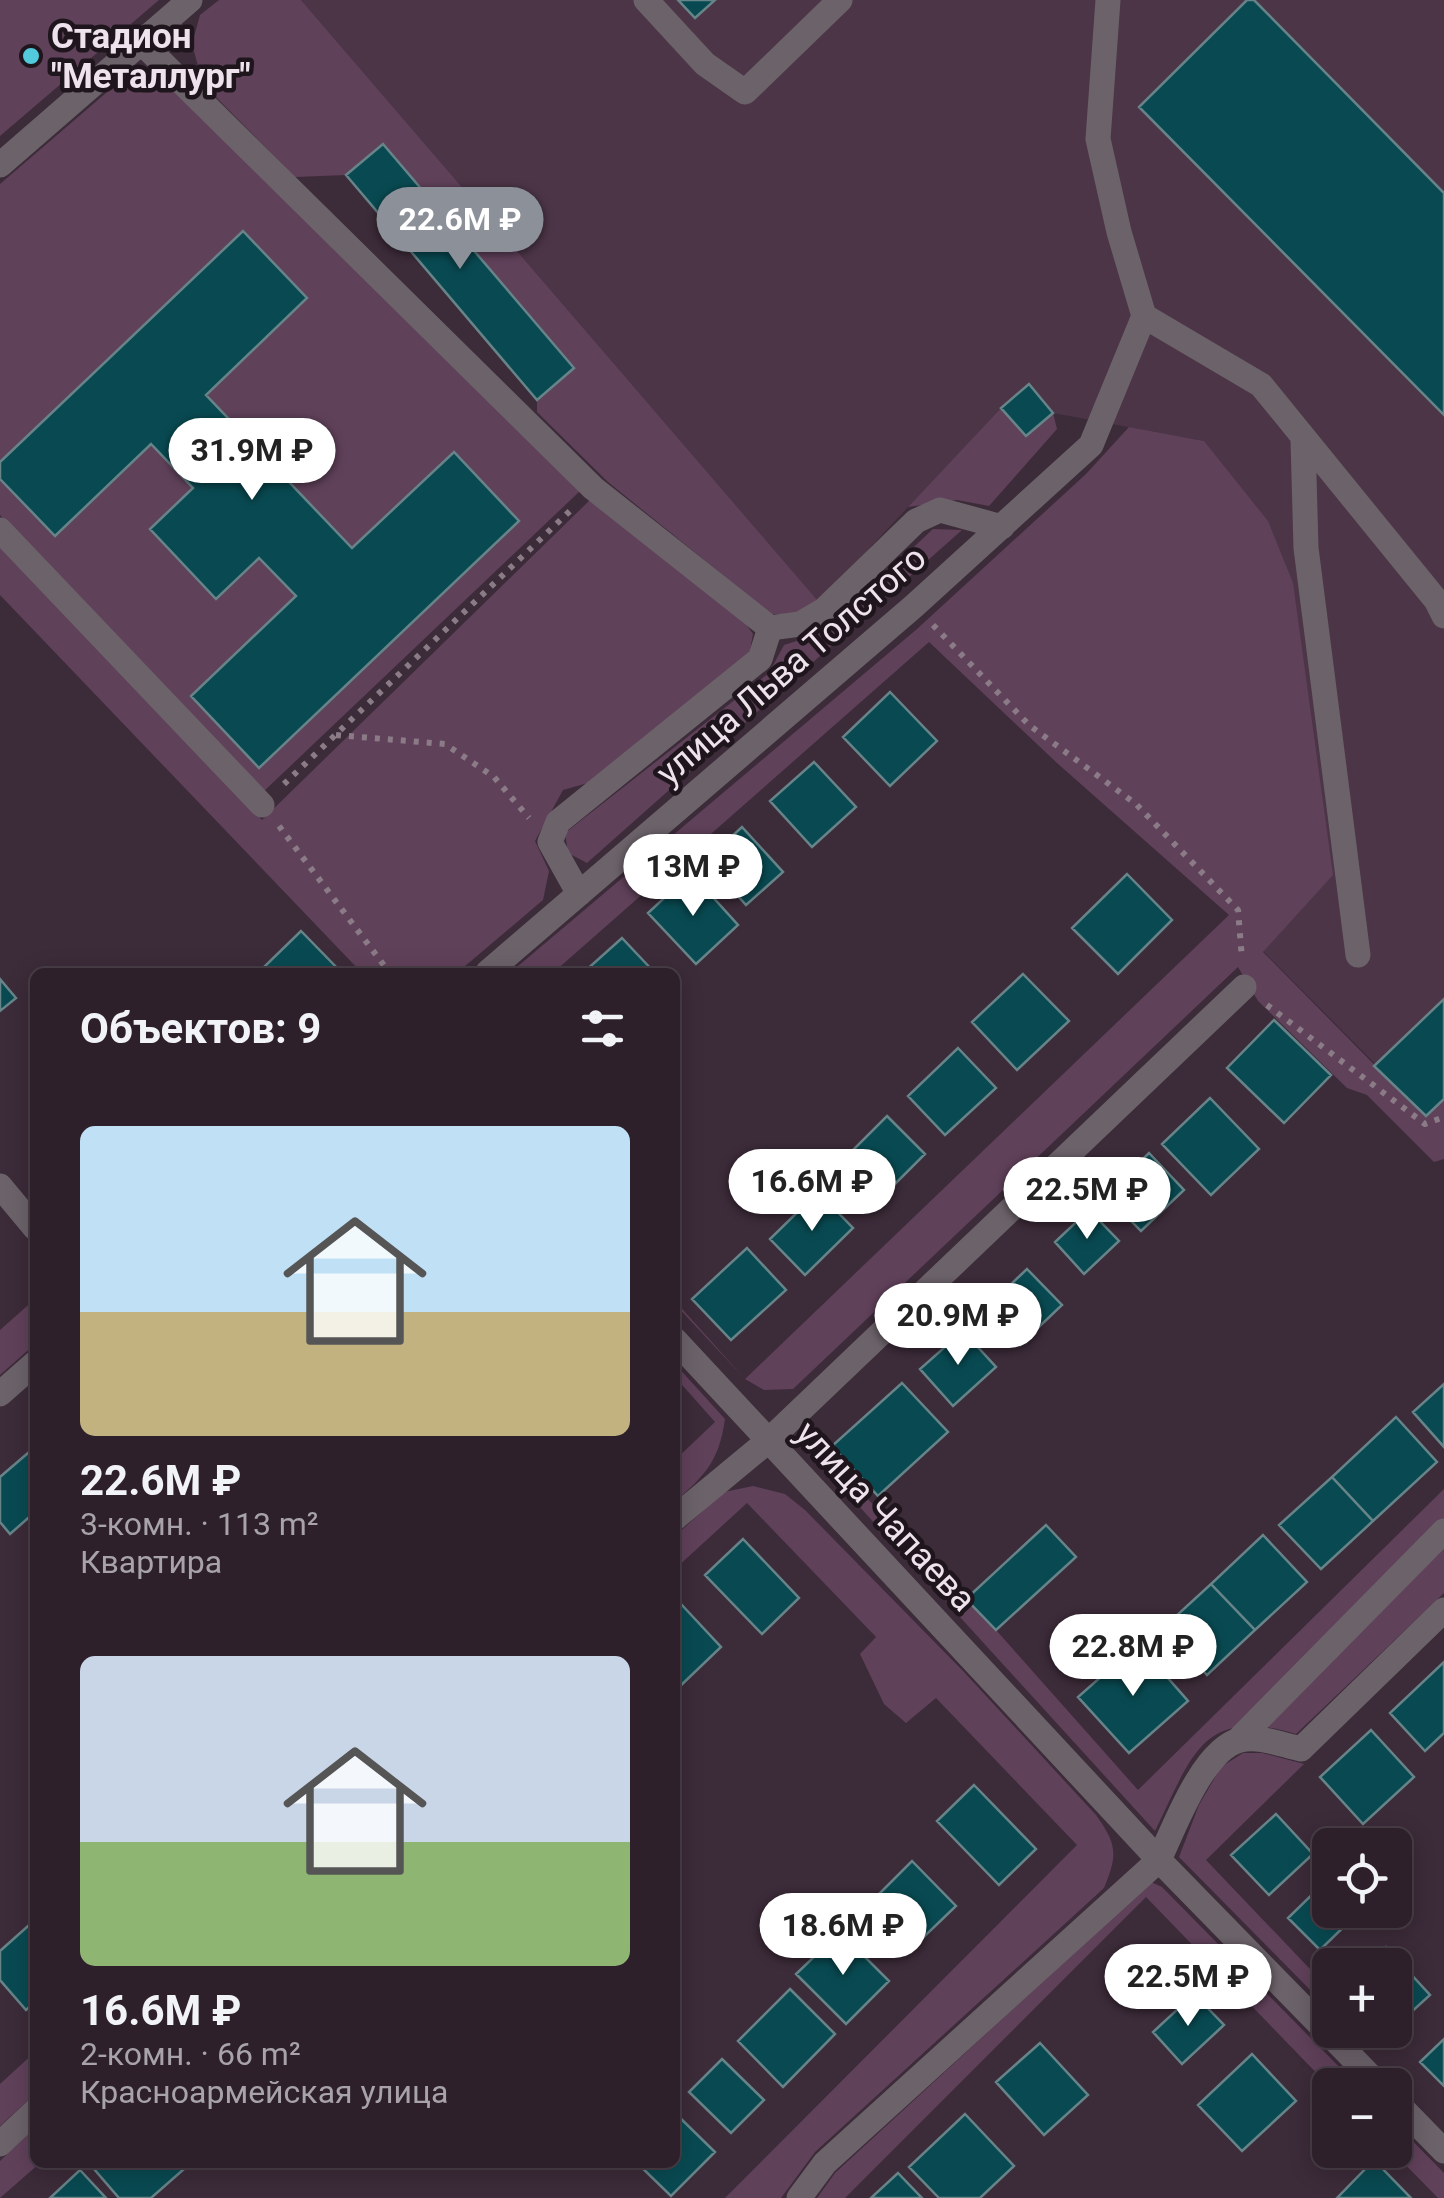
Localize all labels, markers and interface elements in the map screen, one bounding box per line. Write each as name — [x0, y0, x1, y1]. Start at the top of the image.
place label: Стадион "Металлург" — [51, 16, 251, 97]
marker: Стадион "Металлург" — [20, 45, 42, 67]
pin: 22.6M ₽ — [368, 187, 552, 272]
text: 22.6M ₽ — [399, 200, 521, 238]
pin: 31.9M ₽ — [160, 418, 344, 503]
text: 31.9M ₽ — [191, 431, 313, 469]
street label: улица Льва Толстого — [648, 537, 934, 794]
pin: 13M ₽ — [623, 834, 763, 919]
text: 13M ₽ — [645, 847, 741, 885]
icon: filters — [575, 1001, 630, 1056]
text: Объектов: 9 — [80, 1004, 321, 1053]
pin: 16.6M ₽ — [720, 1149, 904, 1234]
pin: 22.5M ₽ — [995, 1157, 1179, 1242]
text: 16.6M ₽ — [751, 1162, 873, 1200]
text: 22.5M ₽ — [1026, 1170, 1148, 1208]
icon: home — [265, 1191, 445, 1371]
pin: 20.9M ₽ — [866, 1283, 1050, 1368]
text: 20.9M ₽ — [897, 1296, 1019, 1334]
street label: улица Чапаева — [787, 1413, 984, 1620]
text: 22.6M ₽ — [80, 1456, 241, 1505]
text: 3-комн. · 113 m² — [80, 1505, 319, 1543]
text: Квартира — [80, 1543, 222, 1581]
pin: 22.8M ₽ — [1041, 1614, 1225, 1699]
text: 22.8M ₽ — [1072, 1627, 1194, 1665]
icon: home — [265, 1721, 445, 1901]
map controls — [1312, 1828, 1412, 2168]
button: locate — [1312, 1828, 1412, 1928]
pin: 18.6M ₽ — [751, 1893, 935, 1978]
text: 18.6M ₽ — [782, 1906, 904, 1944]
pin: 22.5M ₽ — [1096, 1944, 1280, 2029]
button: + — [1312, 1948, 1412, 2048]
text: 22.5M ₽ — [1127, 1957, 1249, 1995]
text: 16.6M ₽ — [80, 1986, 241, 2035]
text: 2-комн. · 66 m² — [80, 2035, 301, 2073]
button: − — [1312, 2068, 1412, 2168]
text: Красноармейская улица — [80, 2073, 448, 2111]

